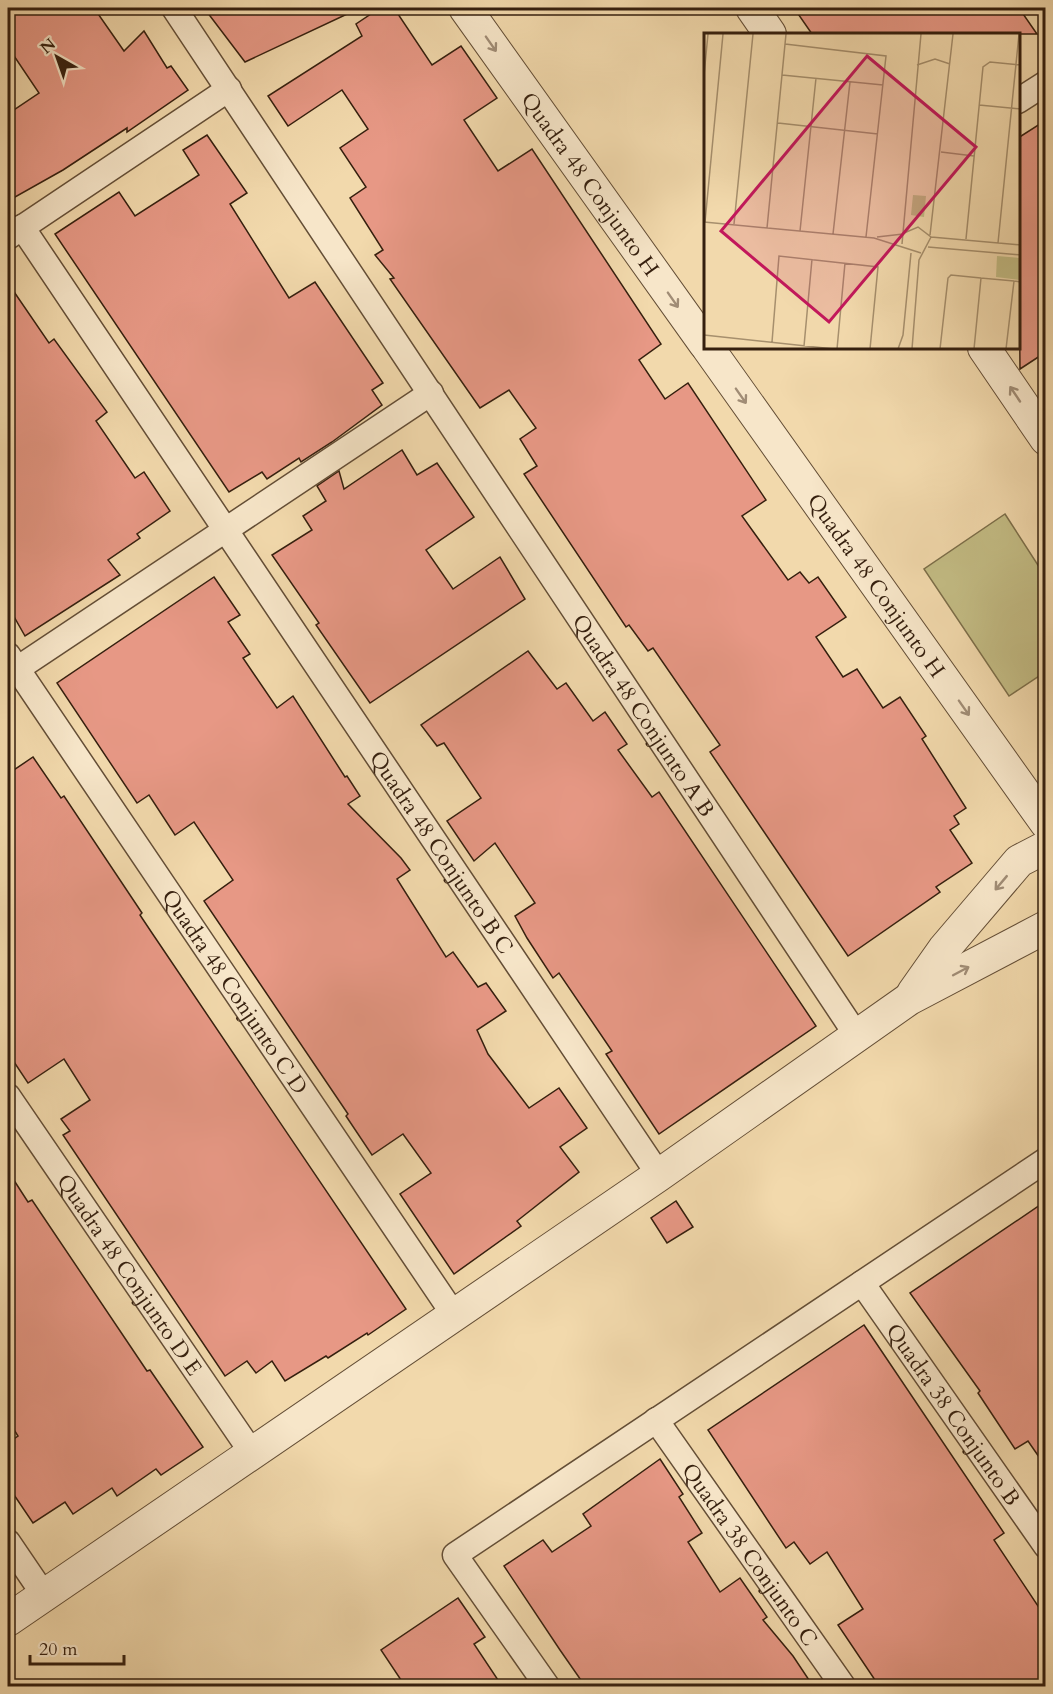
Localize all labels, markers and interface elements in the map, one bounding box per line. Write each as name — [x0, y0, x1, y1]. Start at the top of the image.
north arrow — [27, 27, 87, 87]
text: N — [36, 33, 60, 59]
inset map — [704, 33, 1020, 350]
one-way arrow — [485, 36, 497, 52]
street label: Quadra 48 Conjunto H — [514, 86, 666, 282]
one-way arrow — [667, 291, 679, 307]
one-way arrow — [1009, 386, 1021, 402]
one-way arrow — [735, 387, 748, 403]
street label: Quadra 48 Conjunto H — [800, 488, 952, 684]
street label: Quadra 48 Conjunto A B — [565, 608, 721, 823]
one-way arrow — [958, 700, 970, 716]
street label: Quadra 48 Conjunto B C — [362, 745, 520, 960]
one-way arrow — [994, 875, 1007, 891]
street label: Quadra 48 Conjunto C D — [154, 883, 315, 1100]
one-way arrow — [952, 965, 969, 977]
street label: Quadra 48 Conjunto D E — [49, 1168, 209, 1382]
street label: Quadra 38 Conjunto B — [879, 1318, 1027, 1512]
street label: Quadra 38 Conjunto C — [675, 1457, 824, 1652]
scale bar — [30, 1628, 124, 1666]
text: 20 m — [39, 1637, 78, 1662]

